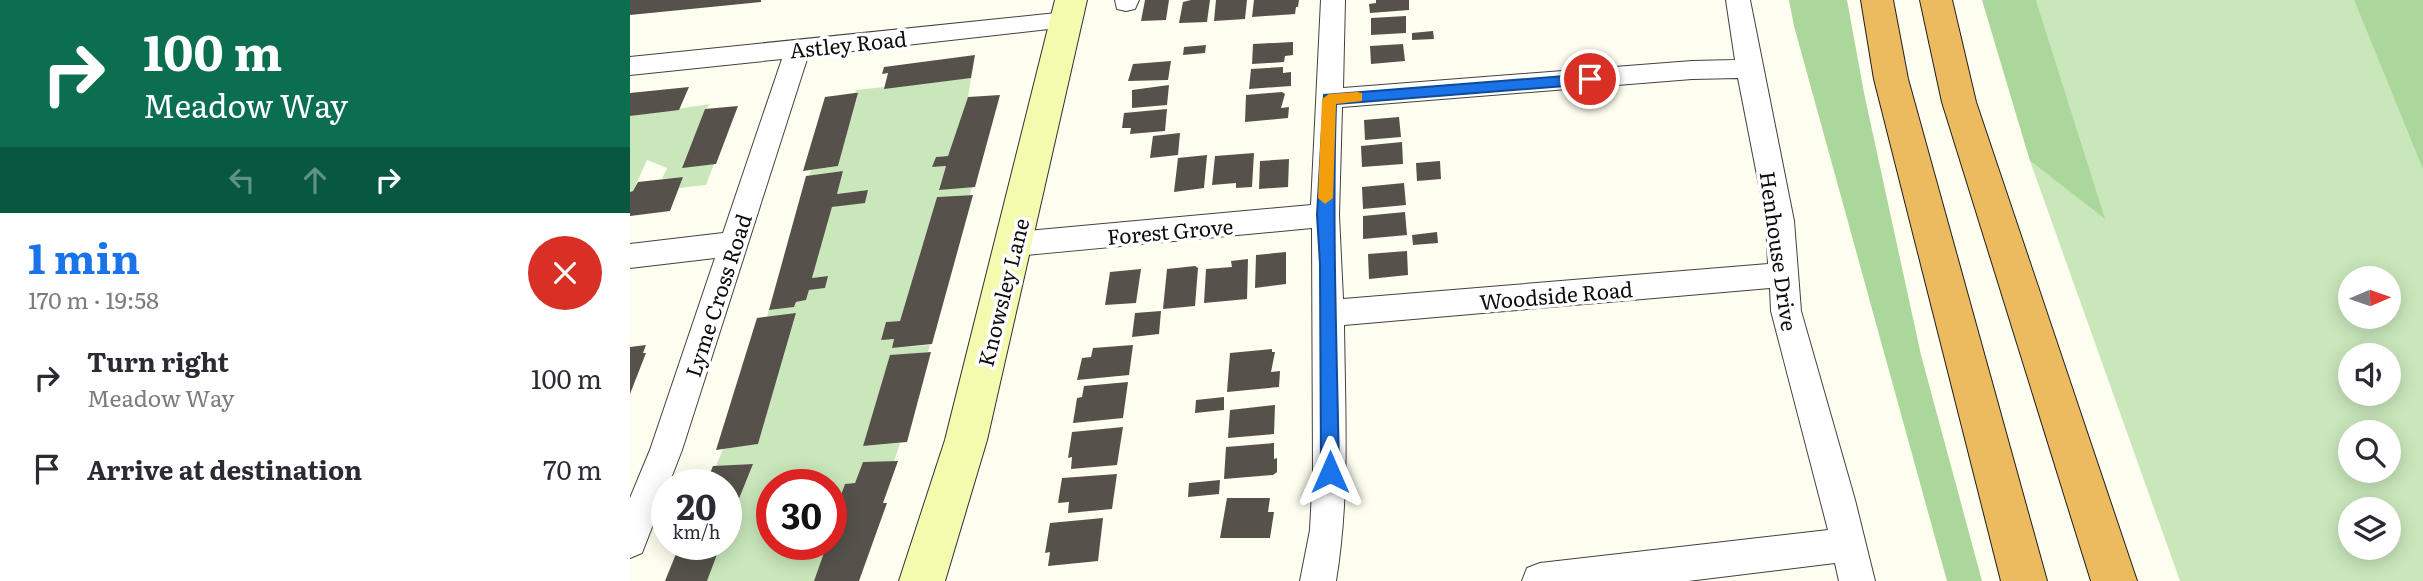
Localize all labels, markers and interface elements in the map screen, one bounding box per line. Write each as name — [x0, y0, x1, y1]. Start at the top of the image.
text: 100 m — [143, 13, 282, 86]
street label: Astley Road — [788, 21, 908, 65]
icon: right — [28, 28, 119, 119]
pin — [1560, 49, 1620, 109]
icon: arrive — [1571, 60, 1609, 98]
text: Meadow Way — [143, 80, 348, 128]
icon: left — [223, 161, 261, 199]
icon: ahead — [296, 161, 334, 199]
icon: right — [369, 161, 407, 199]
street label: Henhouse Drive — [1753, 169, 1807, 333]
street label: Lyme Cross Road — [676, 209, 758, 381]
street label: Forest Grove — [1106, 209, 1235, 251]
street label: Knowsley Lane — [969, 214, 1035, 370]
text: 1 min — [28, 225, 140, 287]
button: close — [528, 236, 602, 310]
north arrow — [2338, 266, 2401, 329]
map controls — [2338, 266, 2401, 560]
street label: Woodside Road — [1478, 272, 1634, 316]
text: 170 m · 19:58 — [28, 282, 159, 316]
text: Turn right — [87, 341, 229, 380]
button: sound — [2338, 343, 2401, 406]
text: 100 m — [531, 358, 602, 397]
icon: right — [28, 359, 66, 397]
text: Meadow Way — [87, 380, 234, 414]
button: search — [2338, 420, 2401, 483]
position arrow — [1293, 435, 1367, 509]
text: Arrive at destination — [87, 449, 362, 488]
text: 70 m — [543, 449, 602, 488]
icon: arrive — [28, 450, 66, 488]
speed limit sign: 30 — [756, 469, 847, 560]
text: 20 — [676, 479, 717, 531]
button: layers — [2338, 497, 2401, 560]
text: km/h — [673, 518, 720, 545]

